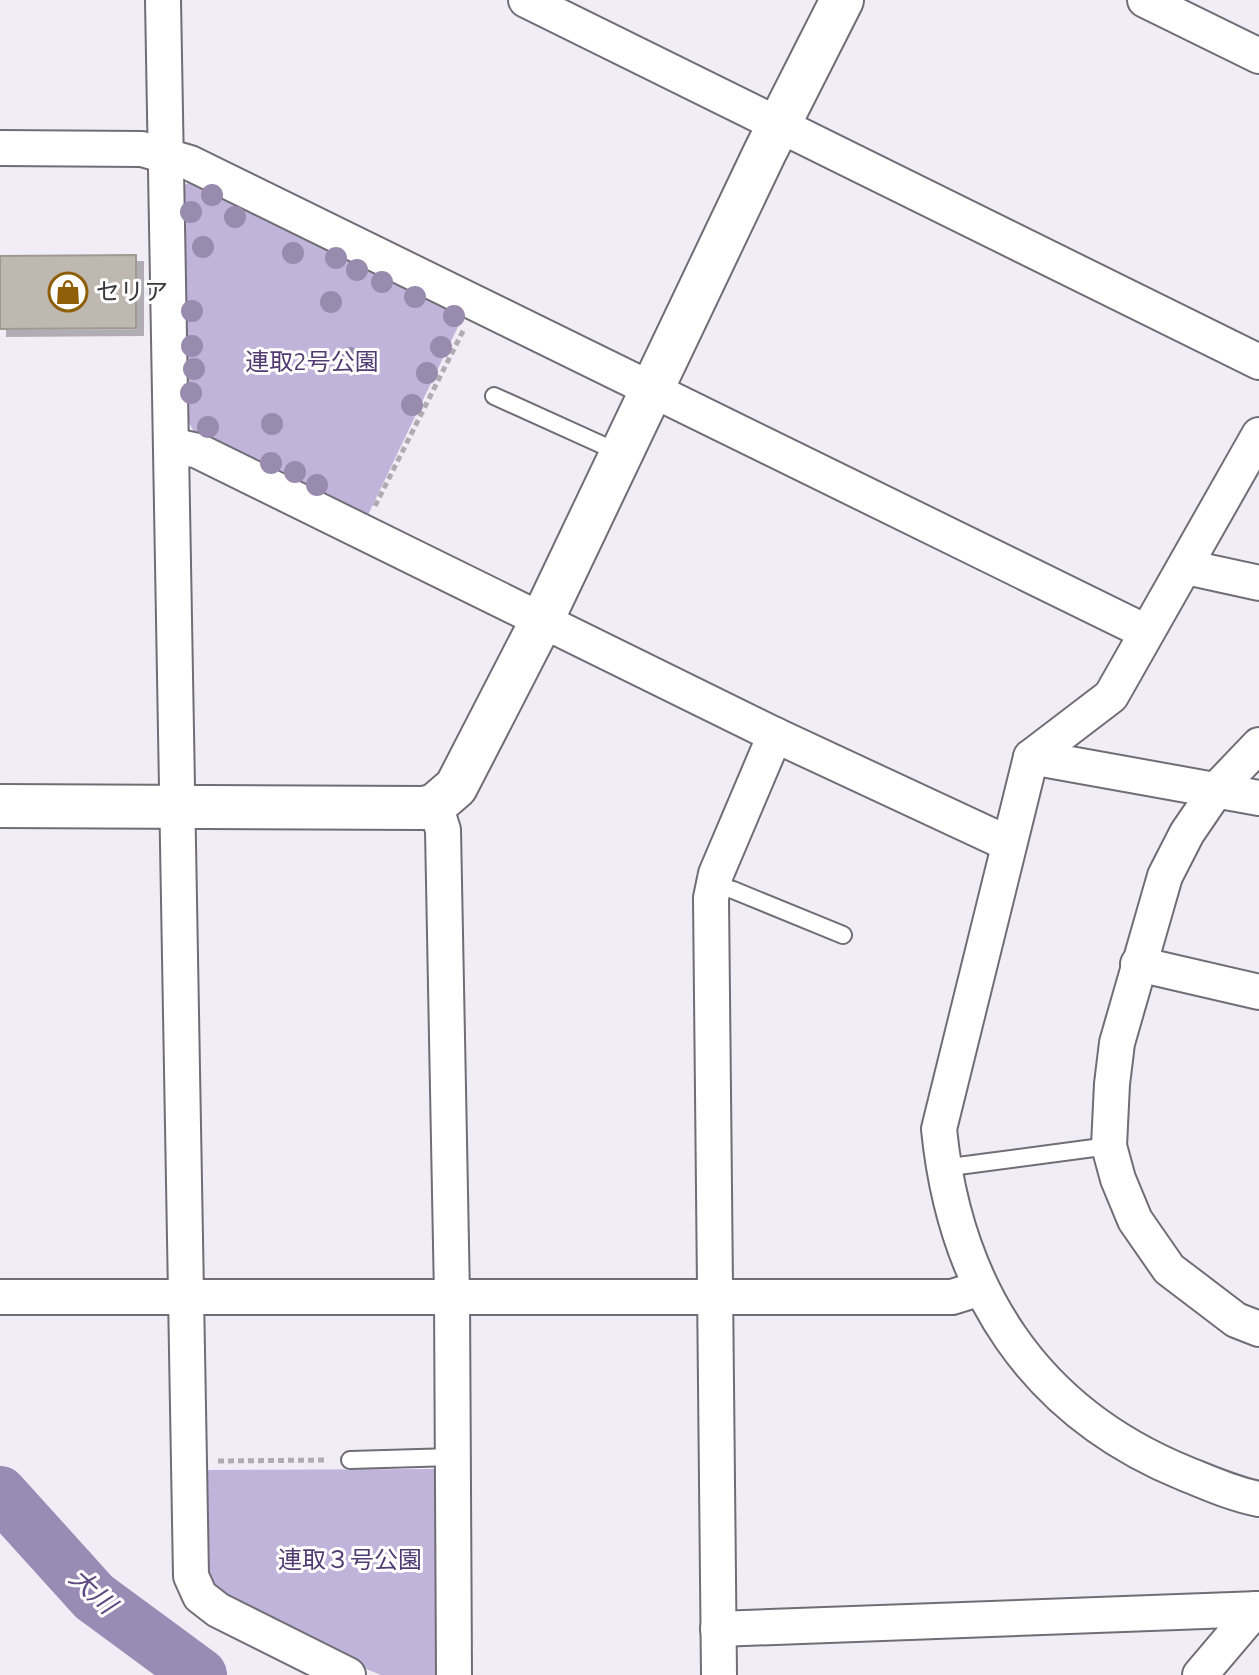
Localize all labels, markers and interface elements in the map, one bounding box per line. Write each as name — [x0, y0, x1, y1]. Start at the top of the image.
shop icon: セリア — [47, 271, 89, 313]
place label: セリア — [96, 278, 168, 305]
park label: 連取2号公園 — [245, 348, 379, 375]
park label: 連取３号公園 — [278, 1546, 422, 1573]
water label: 大川 — [64, 1562, 124, 1621]

